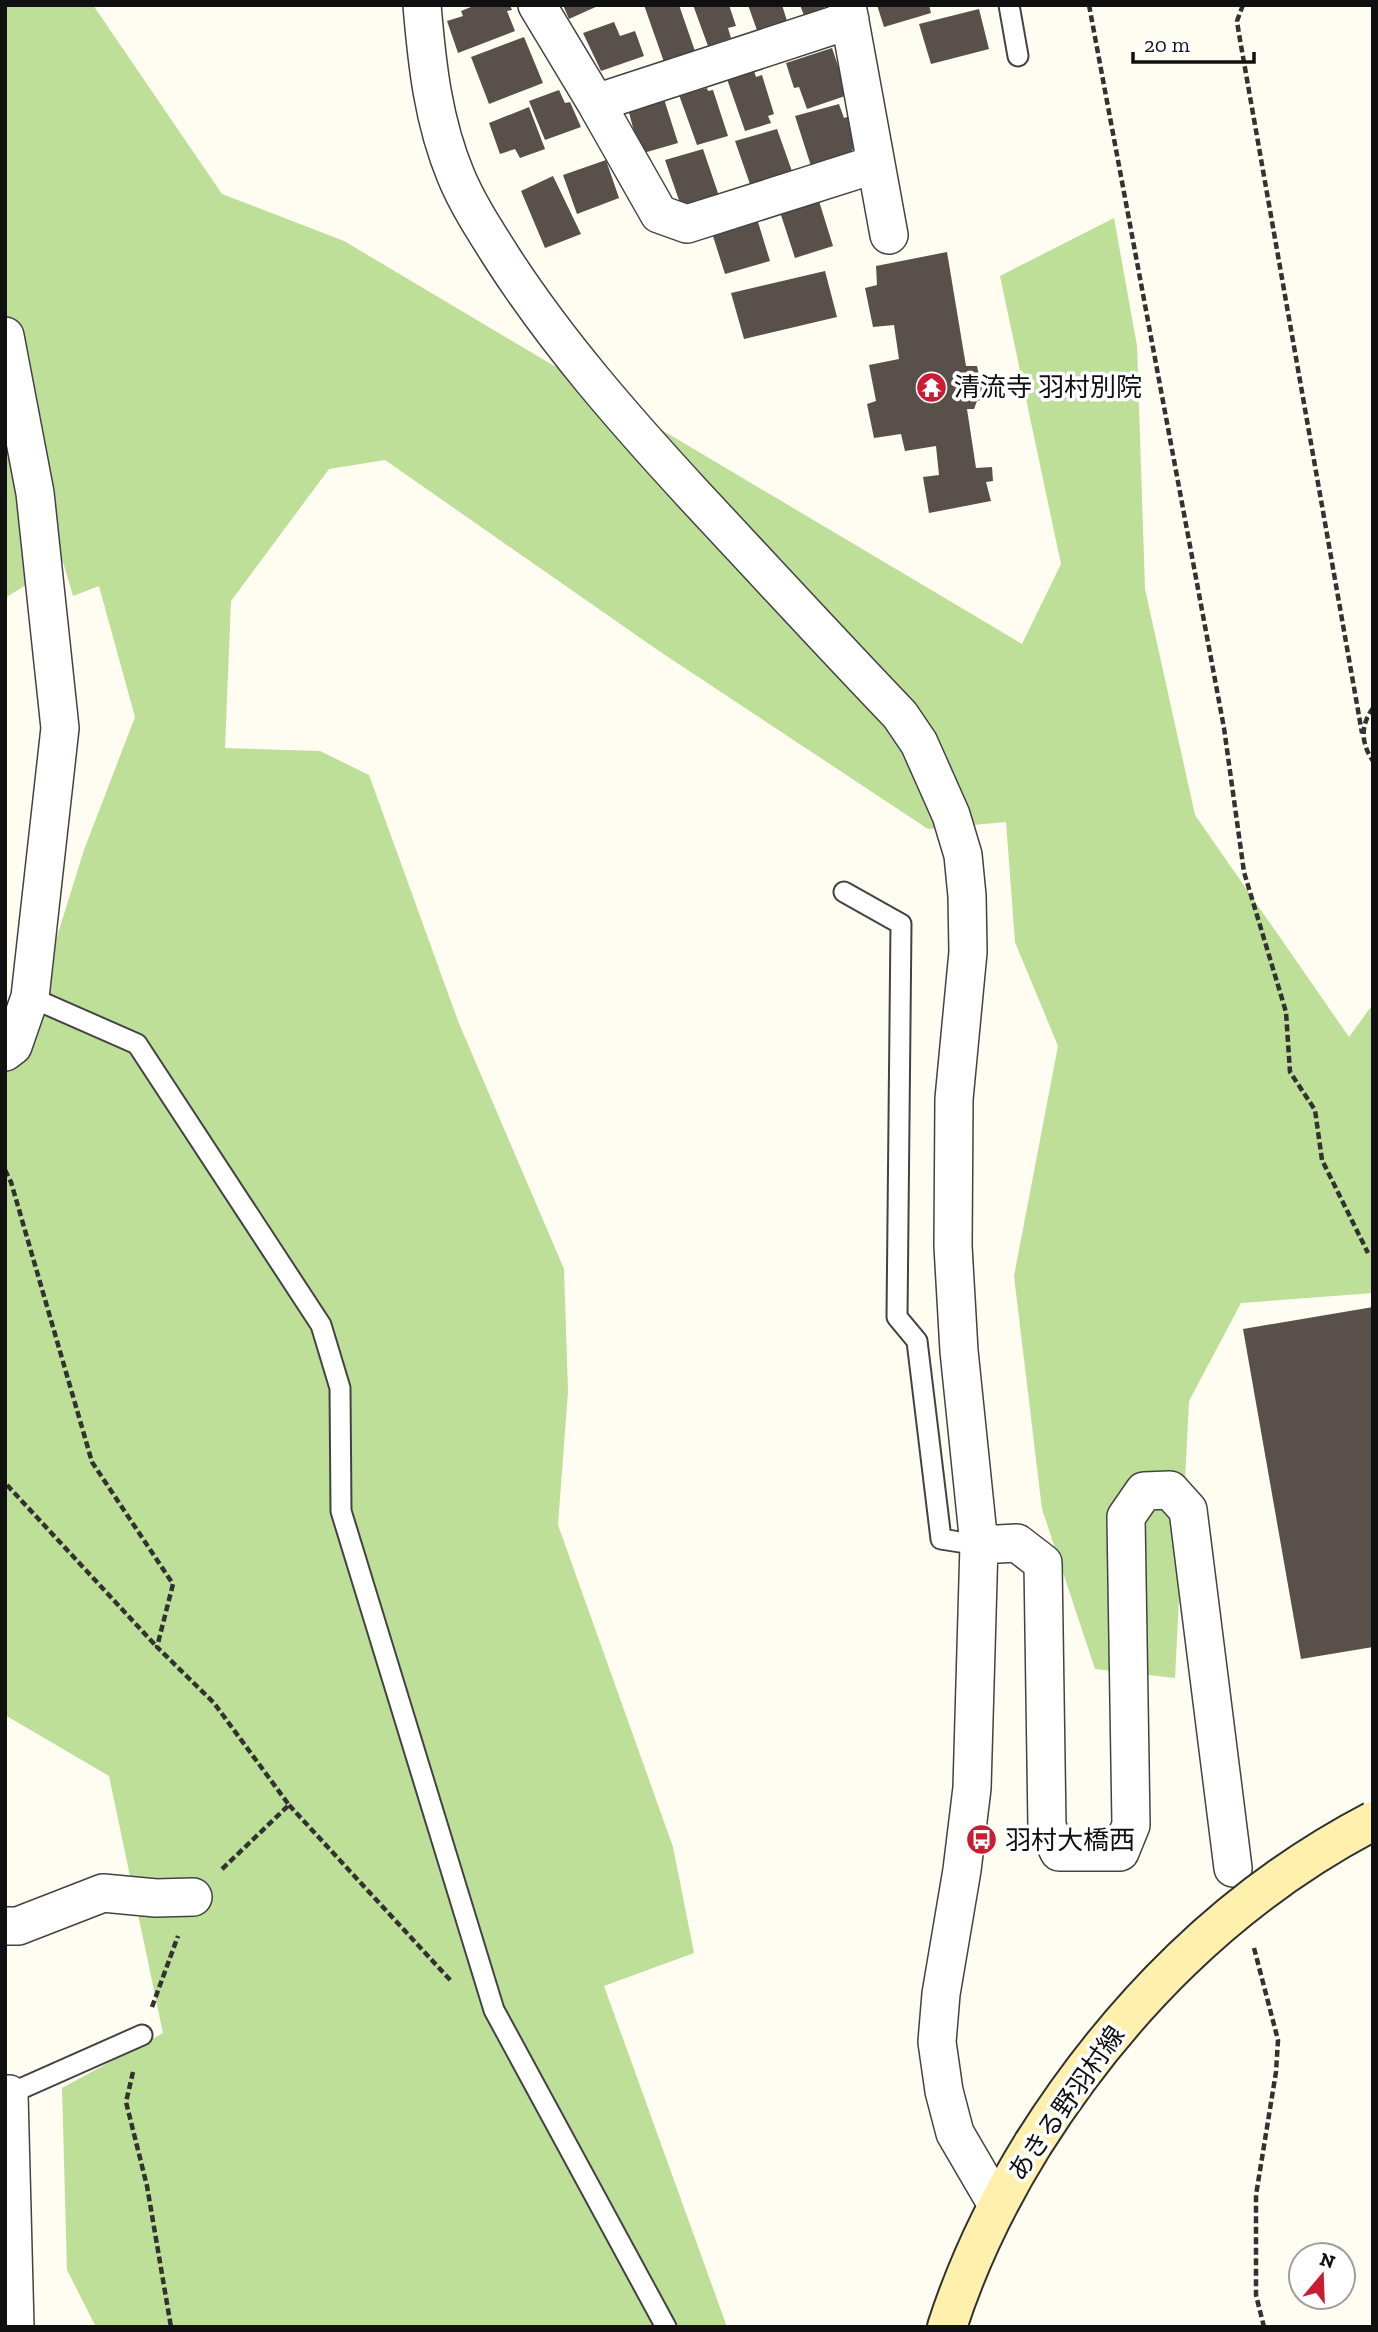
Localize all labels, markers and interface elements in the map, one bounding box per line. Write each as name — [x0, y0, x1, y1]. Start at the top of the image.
scale bar — [1133, 21, 1254, 65]
text: 20 m — [1144, 32, 1190, 57]
temple icon: 清流寺 羽村別院 — [914, 370, 948, 404]
place label: 清流寺 羽村別院 — [954, 371, 1142, 403]
bus stop icon: 羽村大橋西 — [965, 1823, 999, 1857]
place label: 羽村大橋西 — [1005, 1824, 1135, 1856]
street label: あきる野羽村線 — [1001, 2019, 1131, 2187]
north arrow — [1287, 2241, 1357, 2311]
text: N — [1317, 2247, 1338, 2274]

